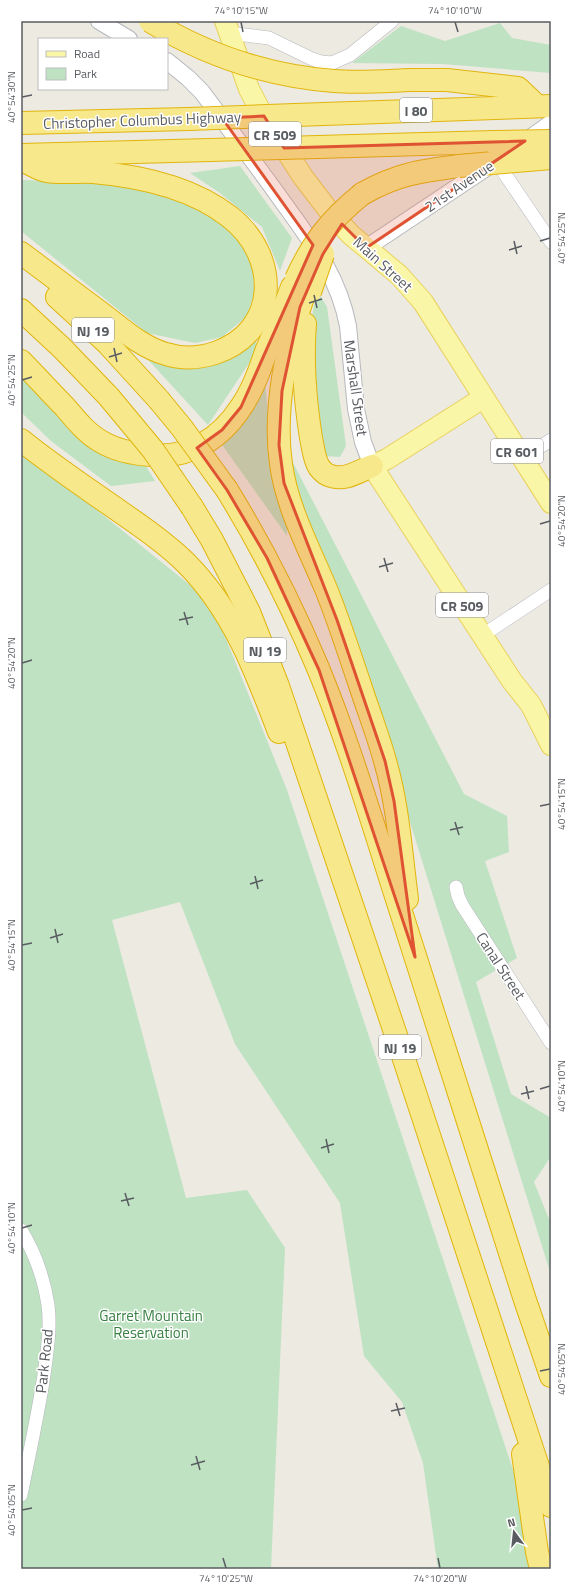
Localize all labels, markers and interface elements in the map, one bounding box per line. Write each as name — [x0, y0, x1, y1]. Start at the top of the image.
text: 74°10'15"W — [214, 3, 268, 18]
text: 74°10'10"W — [428, 3, 482, 18]
legend — [38, 38, 168, 90]
text: Road — [74, 44, 100, 63]
text: Park — [74, 64, 97, 83]
text: 40°54'30"N — [4, 71, 19, 123]
road number: I 80 — [400, 98, 432, 122]
street label: Christopher Columbus Highway — [43, 105, 241, 135]
road number: CR 509 — [249, 122, 301, 146]
street label: 21st Avenue — [420, 154, 498, 218]
text: 40°54'25"N — [554, 212, 569, 264]
street label: Main Street — [348, 231, 419, 298]
road number: NJ 19 — [72, 318, 114, 342]
street label: Marshall Street — [338, 338, 374, 438]
text: 40°54'25"N — [4, 354, 19, 406]
road number: CR 601 — [491, 439, 543, 463]
text: 40°54'20"N — [554, 495, 569, 547]
road number: CR 509 — [436, 593, 488, 617]
text: 40°54'20"N — [4, 637, 19, 689]
road number: NJ 19 — [244, 638, 286, 662]
text: 40°54'15"N — [554, 778, 569, 830]
text: 40°54'15"N — [4, 919, 19, 971]
street label: Canal Street — [470, 928, 532, 1005]
road number: NJ 19 — [379, 1035, 421, 1059]
text: 40°54'10"N — [554, 1060, 569, 1112]
text: 40°54'10"N — [4, 1202, 19, 1254]
park label: Garret Mountain Reservation — [99, 1304, 203, 1344]
street label: Park Road — [29, 1328, 59, 1394]
text: 40°54'05"N — [554, 1343, 569, 1395]
text: 40°54'05"N — [4, 1484, 19, 1536]
north arrow — [494, 1512, 534, 1552]
text: N — [506, 1514, 517, 1531]
text: 74°10'25"W — [199, 1571, 253, 1586]
text: 74°10'20"W — [413, 1571, 467, 1586]

